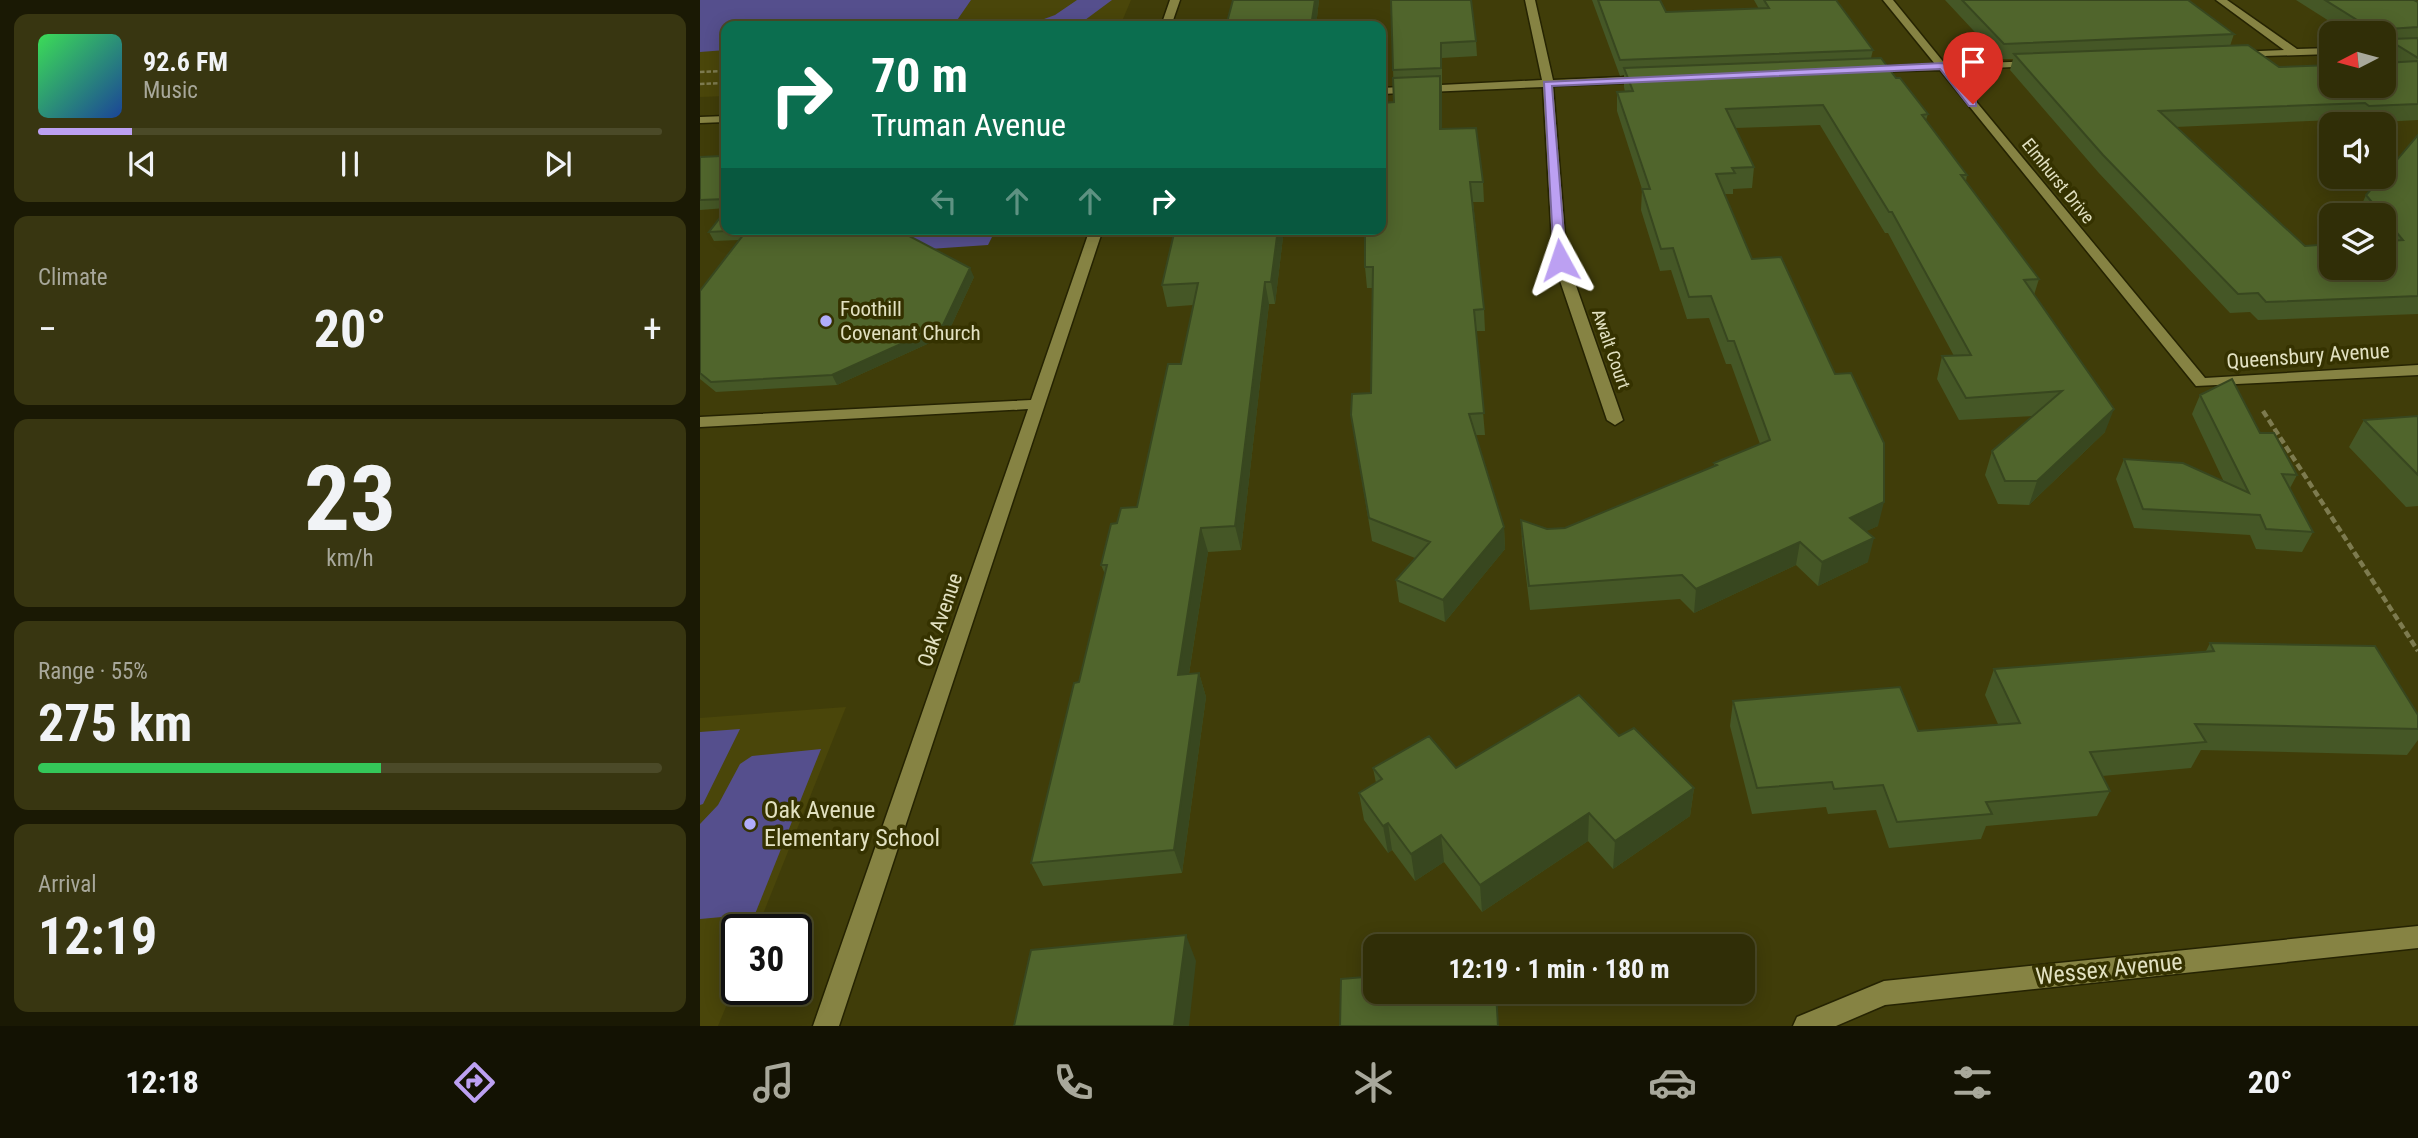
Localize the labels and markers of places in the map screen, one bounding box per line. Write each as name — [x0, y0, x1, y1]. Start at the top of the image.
pin — [1943, 32, 2003, 104]
place label: Foothill Covenant Church — [840, 297, 981, 345]
marker: Foothill Covenant Church — [818, 313, 834, 329]
place label: Oak Avenue Elementary School — [764, 796, 940, 852]
marker: Oak Avenue Elementary School — [742, 816, 758, 832]

